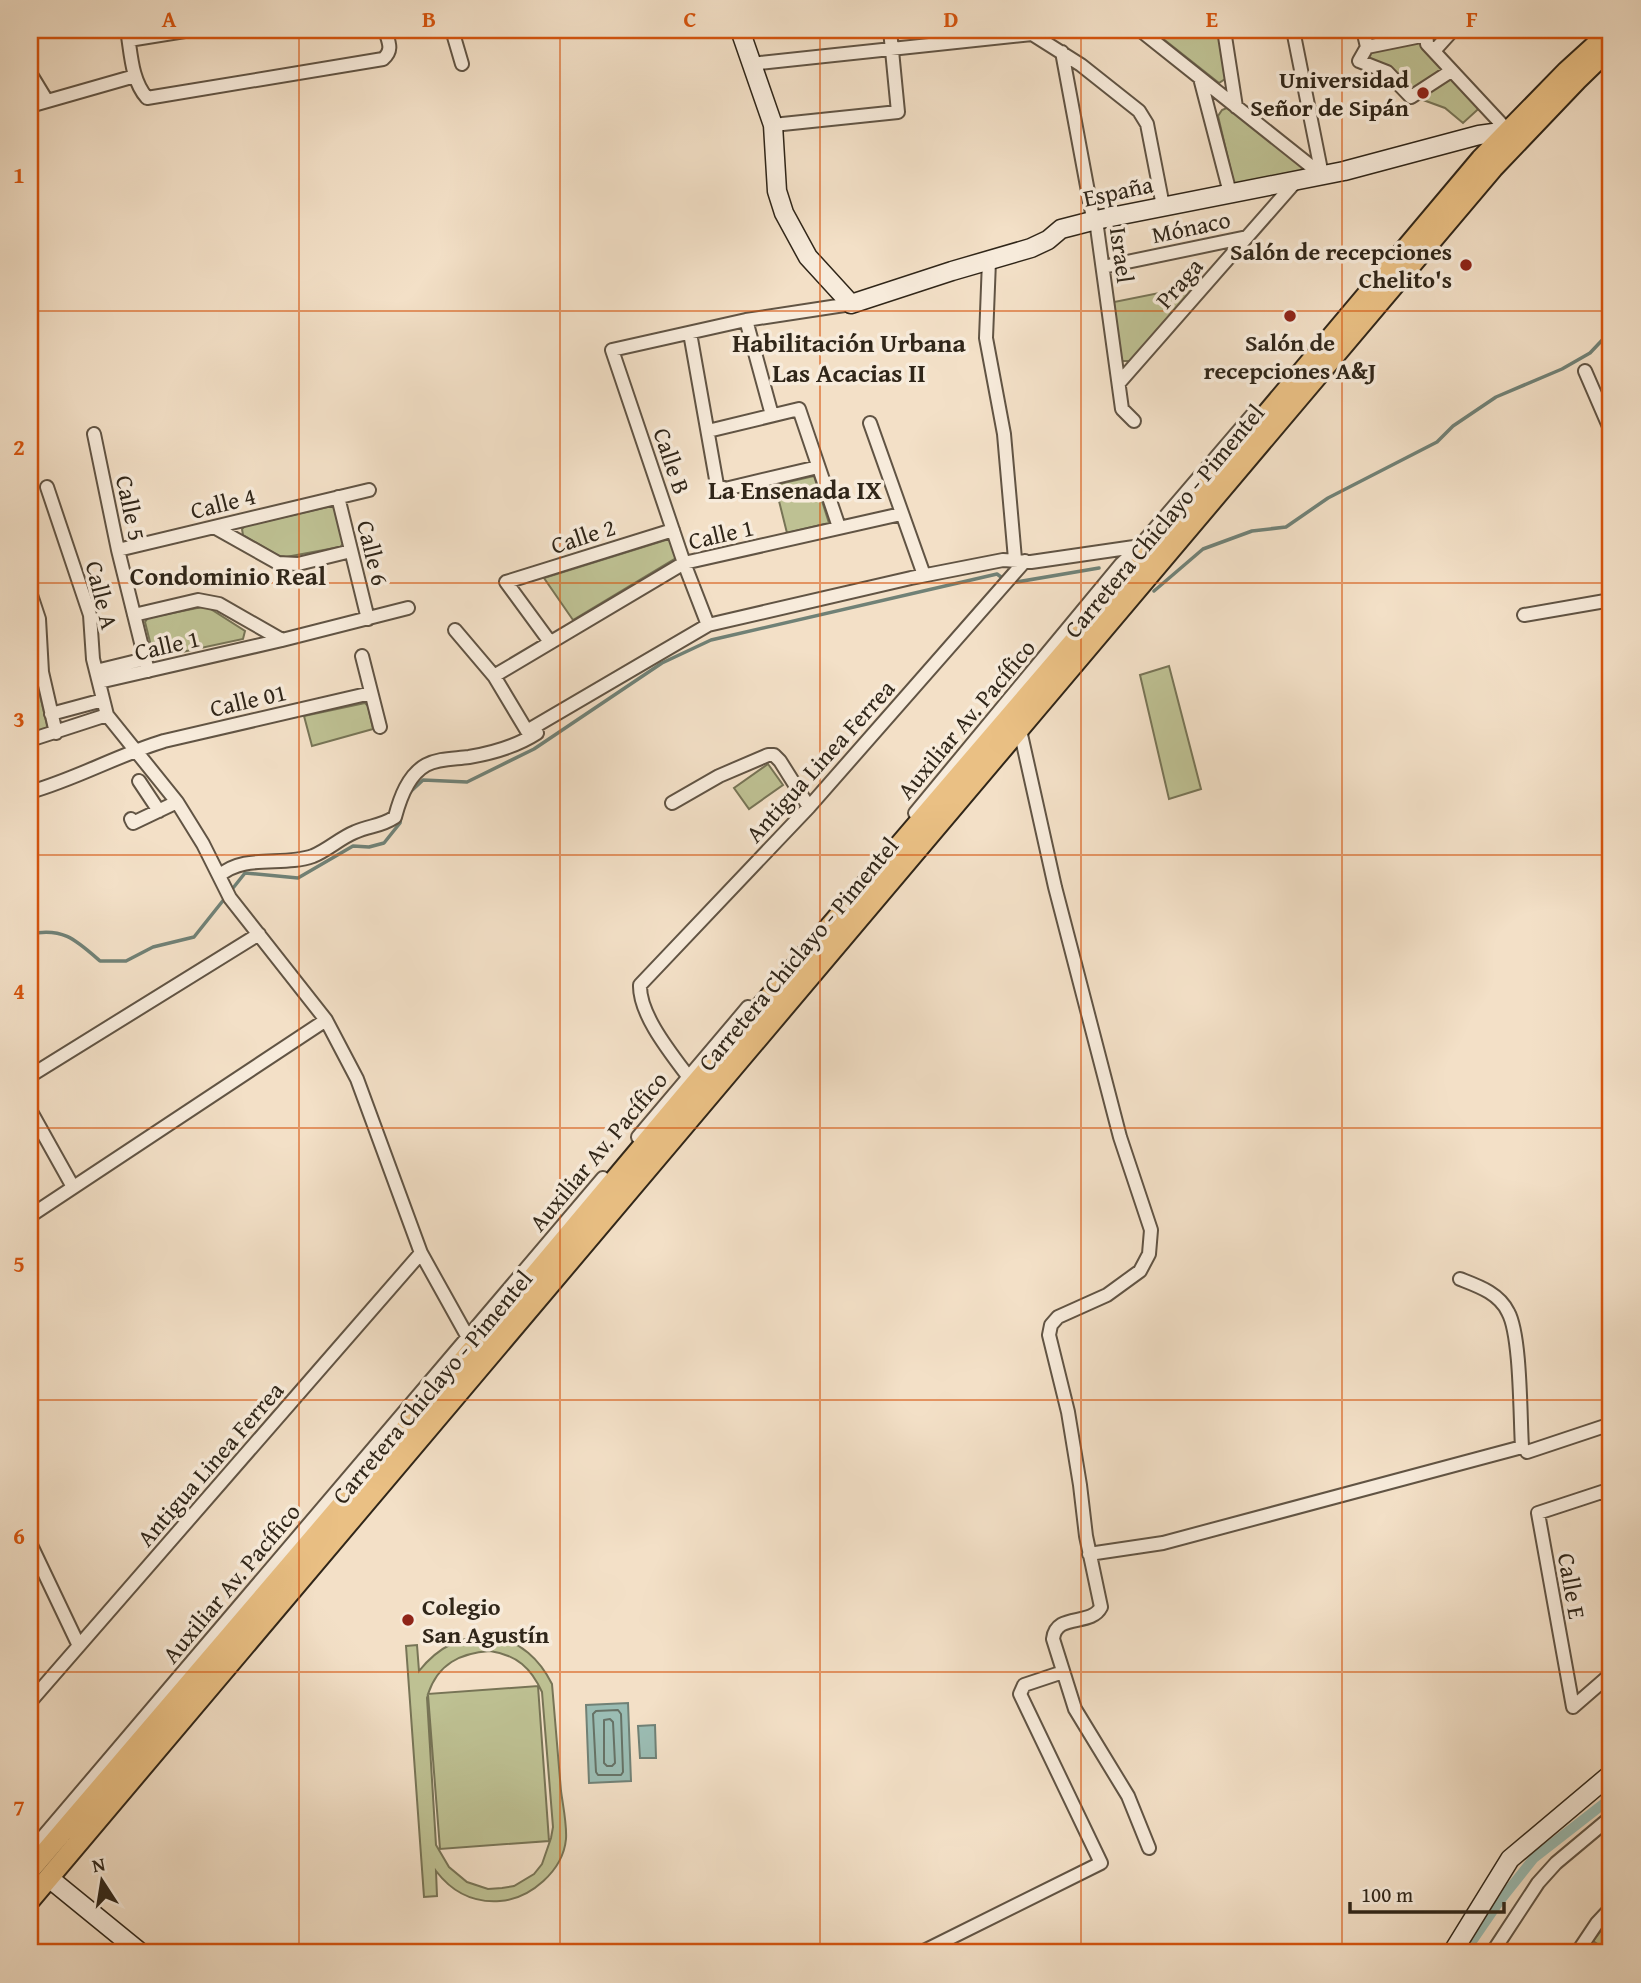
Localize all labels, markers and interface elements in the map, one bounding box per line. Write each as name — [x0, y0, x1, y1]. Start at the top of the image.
text: A — [162, 2, 177, 35]
text: B — [422, 2, 436, 35]
text: C — [683, 2, 697, 35]
text: D — [944, 2, 959, 35]
text: E — [1206, 2, 1218, 35]
text: F — [1466, 2, 1478, 35]
place label: Universidad Señor de Sipán — [1250, 62, 1409, 125]
marker: Universidad Señor de Sipán — [1415, 85, 1431, 101]
text: 1 — [13, 158, 25, 191]
street label: España — [1080, 166, 1157, 215]
street label: Mónaco — [1148, 202, 1234, 252]
street label: Israel — [1101, 225, 1143, 285]
place label: Salón de recepciones Chelito's — [1230, 234, 1452, 297]
street label: Praga — [1147, 249, 1211, 316]
marker: Salón de recepciones Chelito's — [1458, 257, 1474, 273]
marker: Salón de recepciones A&J — [1282, 308, 1298, 324]
district label: Habilitación Urbana Las Acacias II — [732, 323, 966, 392]
place label: Salón de recepciones A&J — [1204, 325, 1376, 388]
street label: Carretera Chiclayo - Pimentel — [1056, 396, 1273, 646]
street label: Calle B — [644, 423, 700, 499]
text: 2 — [13, 430, 25, 463]
district label: La Ensenada IX — [708, 470, 882, 509]
street label: Calle 5 — [107, 472, 155, 544]
street label: Calle 4 — [187, 478, 259, 528]
street label: Calle 2 — [546, 509, 620, 563]
street label: Calle 1 — [685, 510, 757, 558]
street label: Calle 6 — [348, 517, 398, 589]
district label: Condominio Real — [130, 556, 326, 595]
street label: Calle A — [77, 557, 127, 633]
street label: Calle 1 — [131, 621, 203, 669]
street label: Auxiliar Av. Pacífico — [888, 631, 1044, 807]
street label: Antigua Linea Ferrea — [737, 671, 903, 850]
street label: Calle 01 — [206, 674, 290, 726]
text: 3 — [13, 702, 25, 735]
street label: Carretera Chiclayo - Pimentel — [690, 829, 907, 1079]
text: 4 — [13, 974, 25, 1007]
street label: Auxiliar Av. Pacífico — [520, 1063, 676, 1239]
text: 5 — [13, 1247, 25, 1280]
street label: Carretera Chiclayo - Pimentel — [324, 1262, 541, 1512]
street label: Antigua Linea Ferrea — [128, 1373, 292, 1554]
street label: Auxiliar Av. Pacífico — [153, 1495, 309, 1671]
text: 6 — [13, 1519, 25, 1552]
street label: Calle E — [1549, 1550, 1595, 1622]
place label: Colegio San Agustín — [422, 1589, 549, 1652]
marker: Colegio San Agustín — [400, 1612, 416, 1628]
text: 7 — [13, 1791, 25, 1824]
north arrow — [66, 1846, 136, 1916]
text: N — [89, 1849, 108, 1879]
scale bar — [1350, 1871, 1504, 1915]
text: 100 m — [1361, 1879, 1413, 1910]

